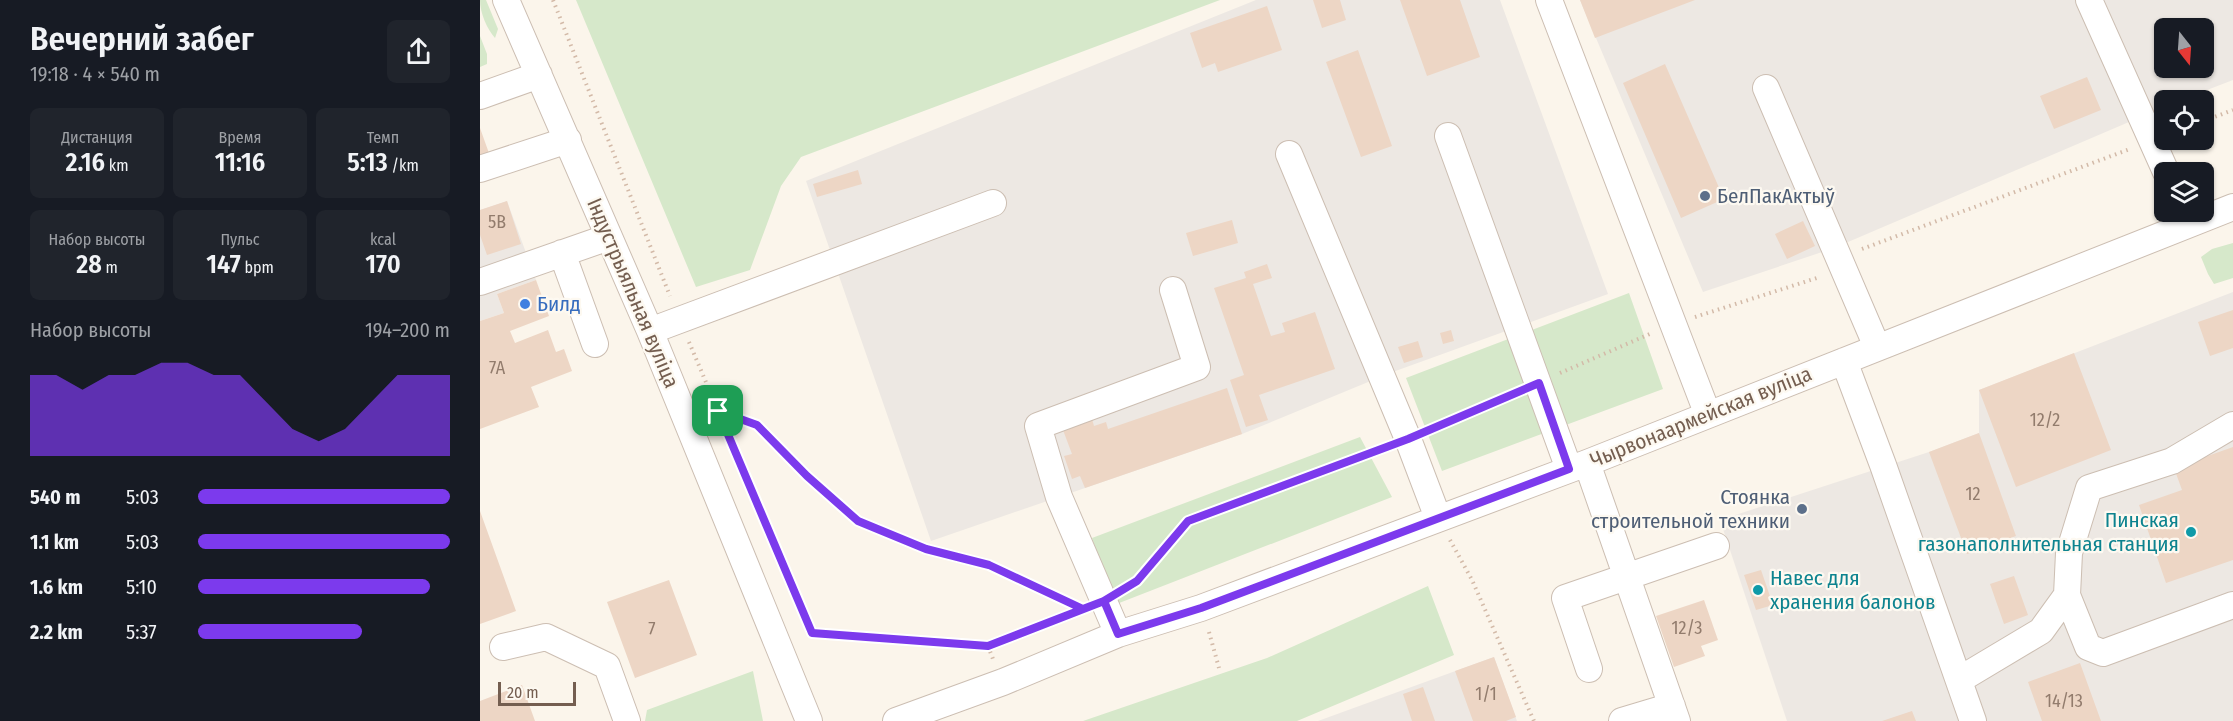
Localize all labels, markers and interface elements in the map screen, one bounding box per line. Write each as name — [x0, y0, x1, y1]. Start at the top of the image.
north arrow — [2154, 18, 2214, 78]
map controls — [2154, 18, 2214, 222]
text: Вечерний забег — [30, 19, 254, 59]
button: share — [387, 20, 450, 83]
text: 19:18 · 4 × 540 m — [30, 62, 160, 86]
button: locate — [2154, 90, 2214, 150]
text: Дистанция — [61, 128, 133, 147]
text: Время — [219, 128, 261, 147]
text: Темп — [367, 128, 399, 147]
text: 2.16 — [66, 147, 105, 178]
text: 11:16 — [215, 147, 265, 178]
text: 5:13 — [347, 147, 388, 178]
text: km — [105, 156, 129, 175]
text: /km — [388, 156, 419, 175]
button: layers — [2154, 162, 2214, 222]
place label: БелПакАктыў — [1717, 183, 1835, 209]
marker: БелПакАктыў — [1698, 189, 1712, 203]
street label: Індустрыяльная вуліца — [581, 194, 685, 392]
house number: 5В — [488, 211, 506, 233]
text: Набор высоты — [49, 230, 145, 249]
text: Пульс — [220, 230, 260, 249]
text: kcal — [370, 230, 396, 249]
text: 28 — [76, 249, 102, 280]
text: 147 — [206, 249, 241, 280]
text: 170 — [365, 249, 401, 280]
text: m — [102, 258, 118, 277]
text: bpm — [241, 258, 274, 277]
place label: Билд — [537, 291, 581, 317]
marker: Билд — [518, 297, 532, 311]
text: Набор высоты — [30, 318, 151, 342]
text: 194–200 m — [365, 318, 450, 342]
house number: 7А — [489, 357, 506, 379]
street label: Чырвонаармейская вуліца — [1586, 361, 1816, 473]
pin — [692, 385, 743, 436]
icon: arrive — [701, 394, 734, 427]
house number: 12/2 — [2030, 409, 2060, 431]
house number: 12 — [1966, 483, 1981, 505]
place label: Стоянка строительной техники — [1591, 484, 1790, 534]
text: 540 m — [30, 485, 80, 509]
text: 5:03 — [126, 485, 159, 509]
marker: Стоянка строительной техники — [1795, 502, 1809, 516]
place label: Пинская газонаполнительная станция — [1918, 507, 2179, 557]
marker: Пинская газонаполнительная станция — [2184, 525, 2198, 539]
text: 1.1 km — [30, 530, 79, 554]
text: 5:03 — [126, 530, 159, 554]
place label: Навес для хранения балонов — [1770, 565, 1936, 615]
text: 1.6 km — [30, 575, 83, 599]
text: 5:10 — [126, 575, 157, 599]
marker: Навес для хранения балонов — [1751, 583, 1765, 597]
house number: 12/3 — [1672, 617, 1702, 639]
house number: 7 — [648, 618, 656, 640]
text: 2.2 km — [30, 620, 83, 644]
text: 5:37 — [126, 620, 157, 644]
scale bar — [498, 679, 576, 706]
text: 20 m — [507, 683, 538, 702]
house number: 1/1 — [1475, 683, 1497, 705]
house number: 14/13 — [2045, 690, 2083, 712]

